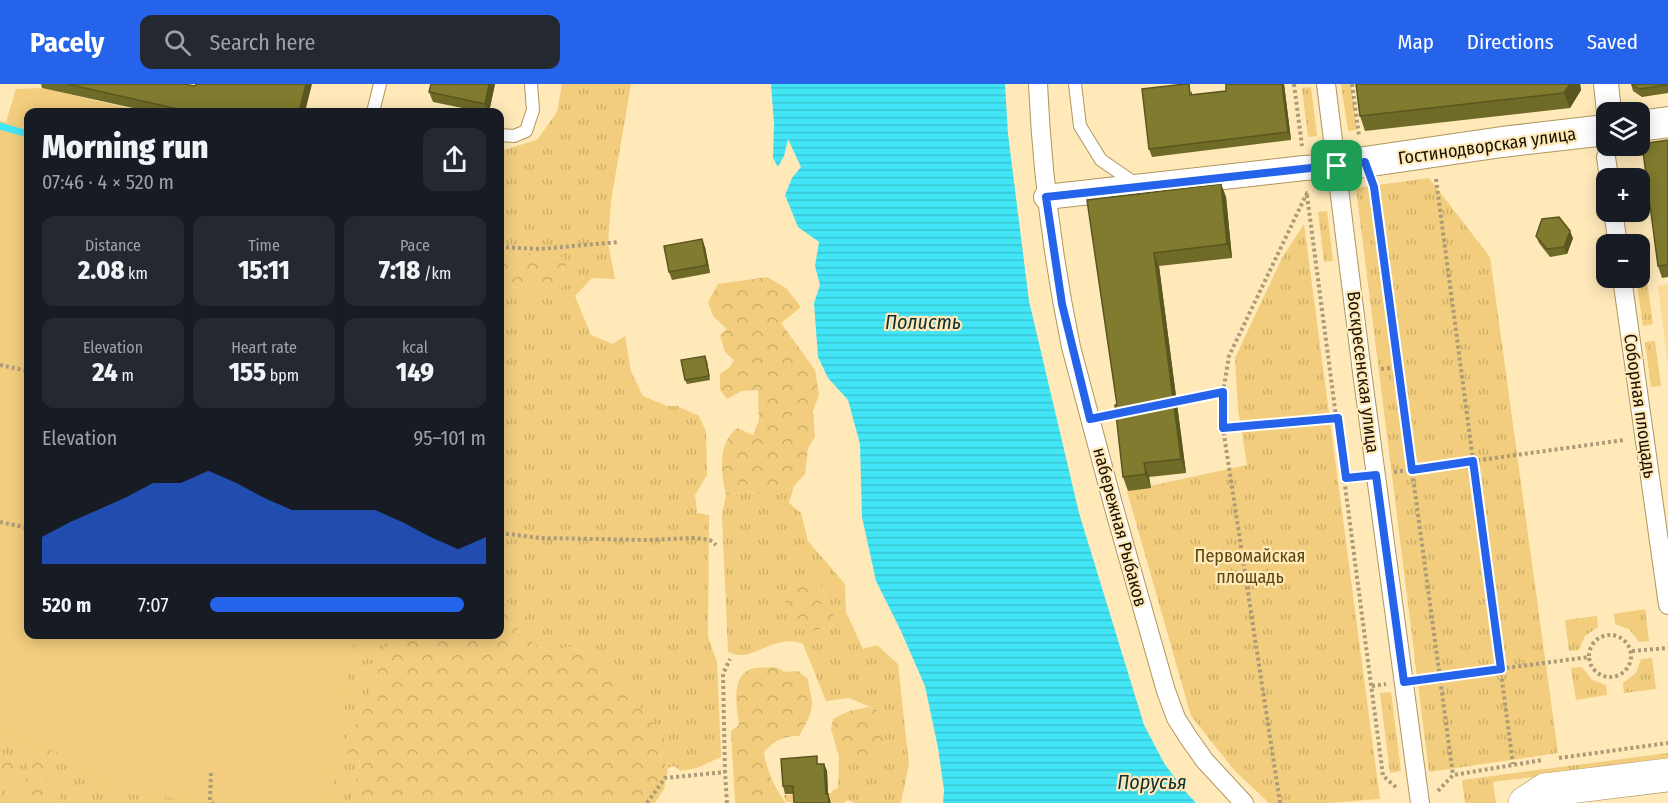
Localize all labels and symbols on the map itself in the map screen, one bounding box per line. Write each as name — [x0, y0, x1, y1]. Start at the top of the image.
street label: Гостинодворская улица — [1397, 123, 1578, 169]
pin — [1311, 140, 1362, 191]
street label: Воскресенская улица — [1342, 290, 1384, 454]
water label: Полисть — [885, 310, 961, 334]
street label: Соборная площадь — [1619, 332, 1661, 480]
street label: набережная Рыбаков — [1088, 445, 1152, 609]
park label: Первомайская площадь — [1195, 545, 1305, 588]
water label: Порусья — [1117, 770, 1187, 794]

